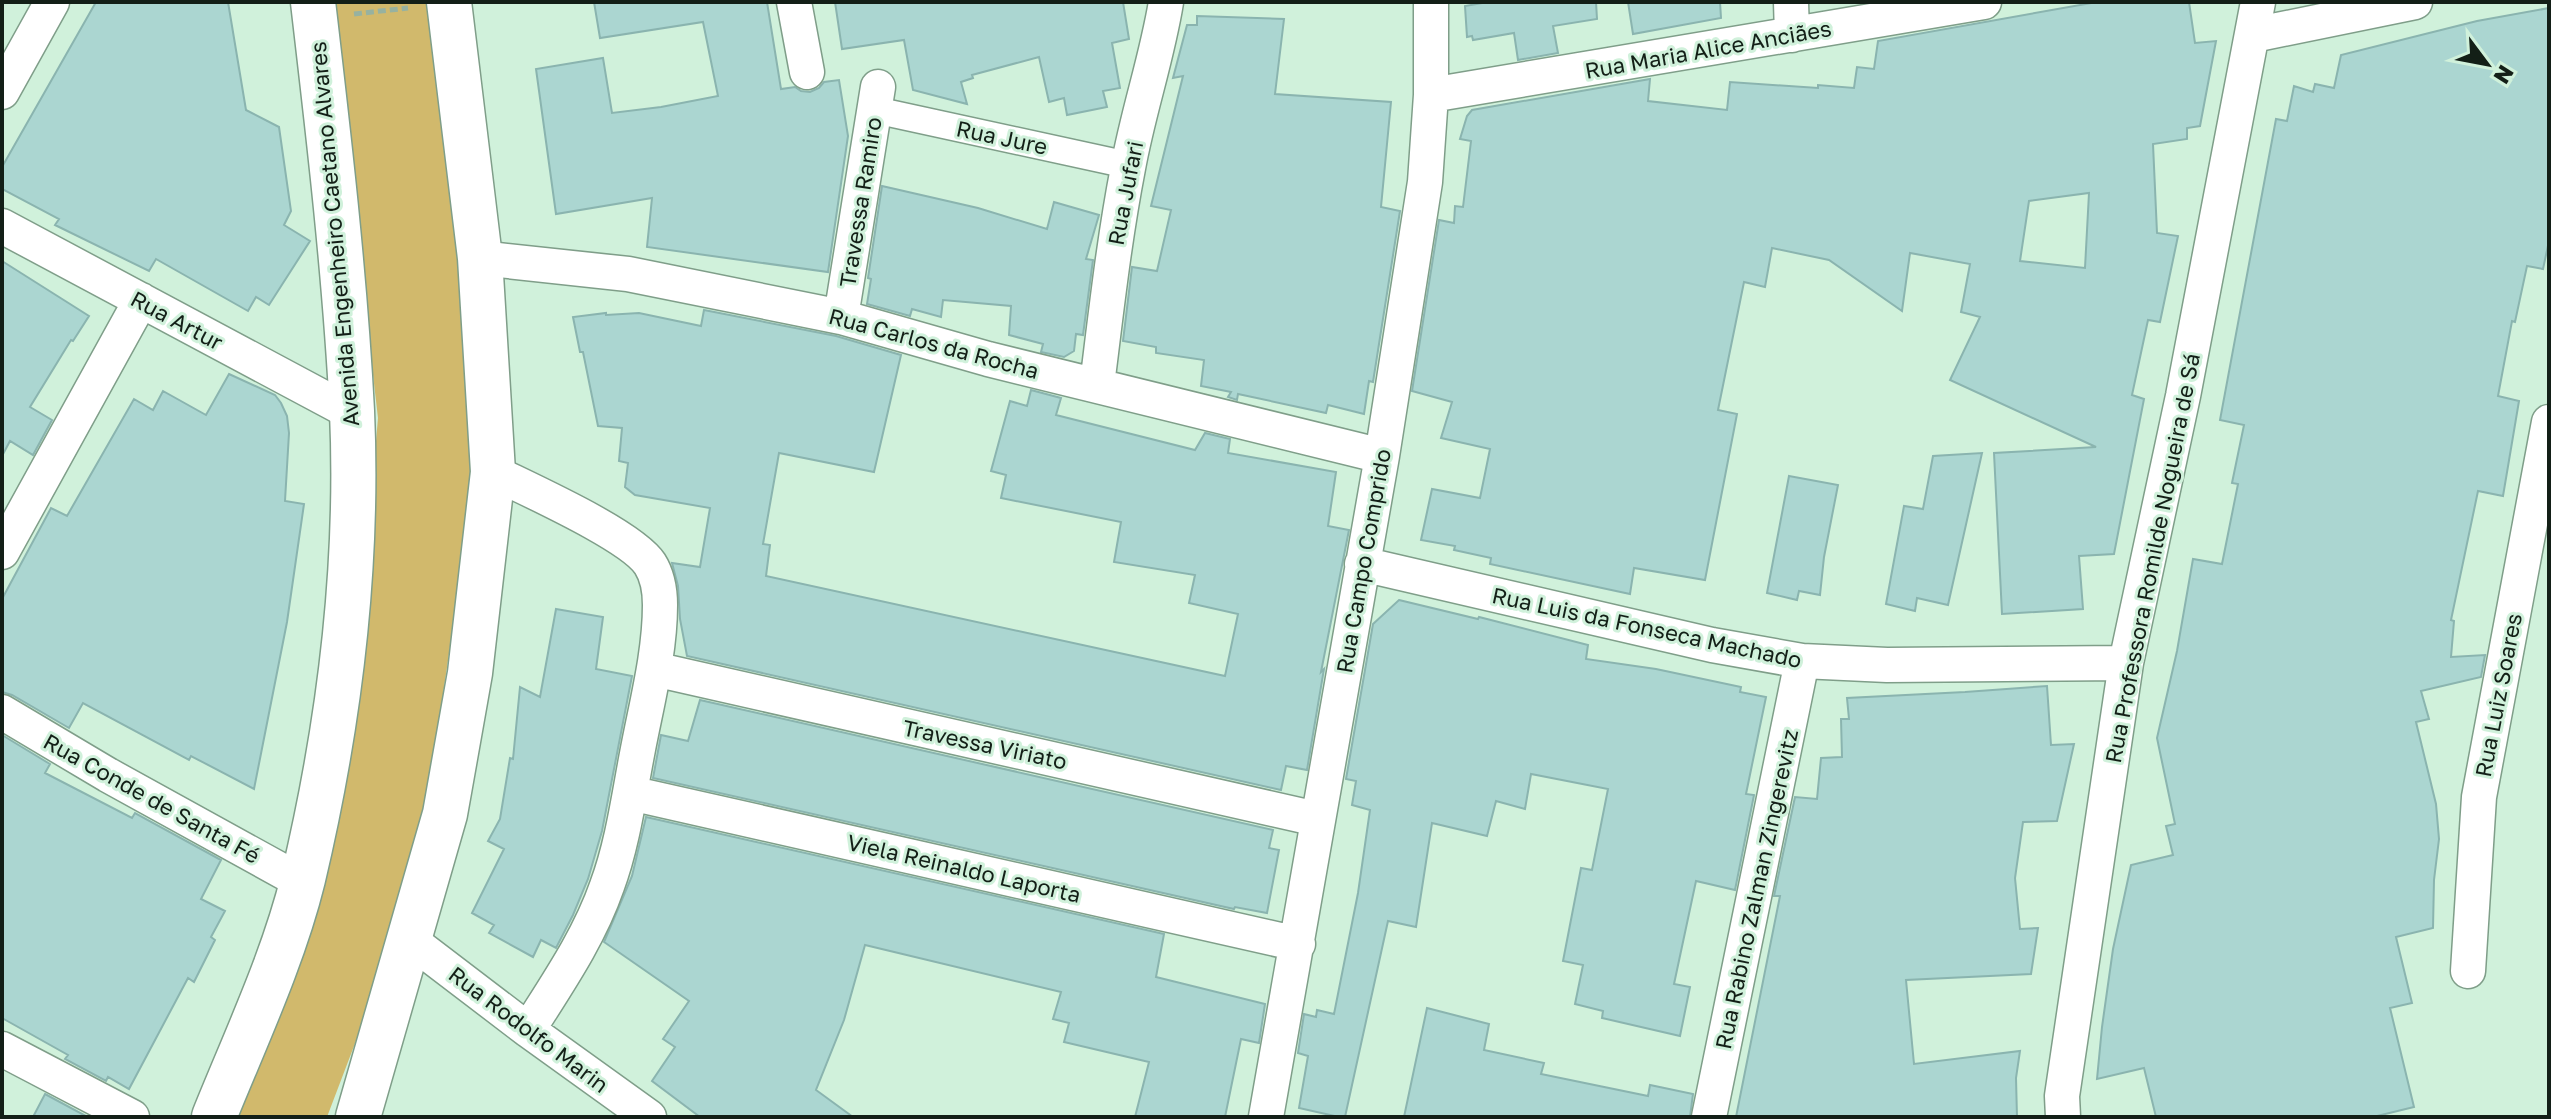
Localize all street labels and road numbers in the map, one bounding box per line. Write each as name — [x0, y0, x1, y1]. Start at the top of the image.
street label: Rua Maria Alice Anciães — [1583, 14, 1833, 84]
street label: Avenida Engenheiro Caetano Alvares — [304, 40, 364, 428]
street label: Rua Jure — [954, 114, 1050, 160]
street label: Travessa Ramiro — [833, 115, 887, 289]
street label: Rua Jufari — [1102, 139, 1148, 247]
street label: Rua Artur — [126, 285, 228, 356]
street label: Rua Carlos da Rocha — [826, 302, 1042, 384]
street label: Rua Professora Romilde Nogueira de Sá — [2099, 351, 2205, 765]
street label: Rua Campo Comprido — [1330, 447, 1396, 675]
street label: Rua Luis da Fonseca Machado — [1490, 581, 1804, 673]
street label: Rua Luiz Soares — [2469, 611, 2527, 779]
street label: Travessa Viriato — [900, 713, 1070, 775]
street label: Rua Conde de Santa Fé — [39, 727, 265, 869]
street label: Rua Rabino Zalman Zingerevitz — [1709, 727, 1803, 1051]
street label: Viela Reinaldo Laporta — [845, 828, 1083, 908]
street label: Rua Rodolfo Marin — [444, 960, 614, 1098]

